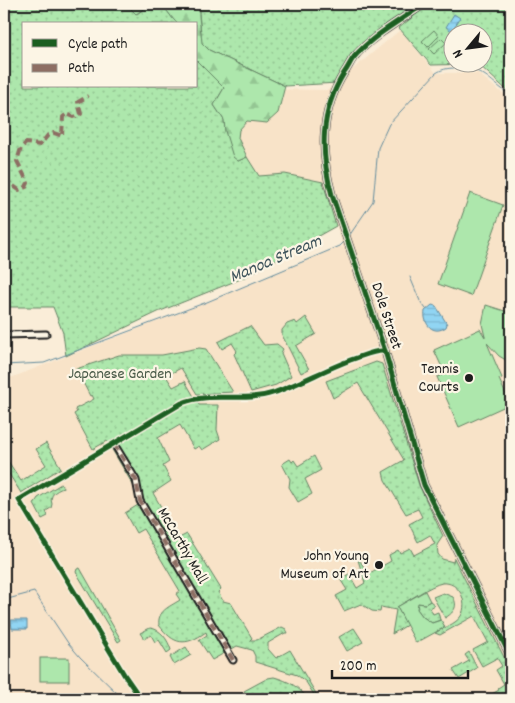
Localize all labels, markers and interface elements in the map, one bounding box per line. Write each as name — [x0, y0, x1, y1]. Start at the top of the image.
legend — [22, 22, 198, 88]
north arrow — [442, 22, 492, 72]
text: Cycle path — [68, 34, 128, 56]
text: N — [448, 45, 469, 61]
text: Path — [68, 58, 94, 80]
water label: Manoa Stream — [226, 229, 327, 291]
street label: Dole Street — [364, 280, 408, 352]
place label: Tennis Courts — [419, 358, 459, 399]
park label: Japanese Garden — [68, 363, 172, 386]
marker: Tennis Courts — [463, 372, 475, 384]
street label: McCarthy Mall — [151, 503, 213, 589]
place label: John Young Museum of Art — [280, 545, 369, 586]
marker: John Young Museum of Art — [373, 559, 385, 571]
scale bar — [332, 648, 469, 680]
text: 200 m — [340, 656, 377, 678]

